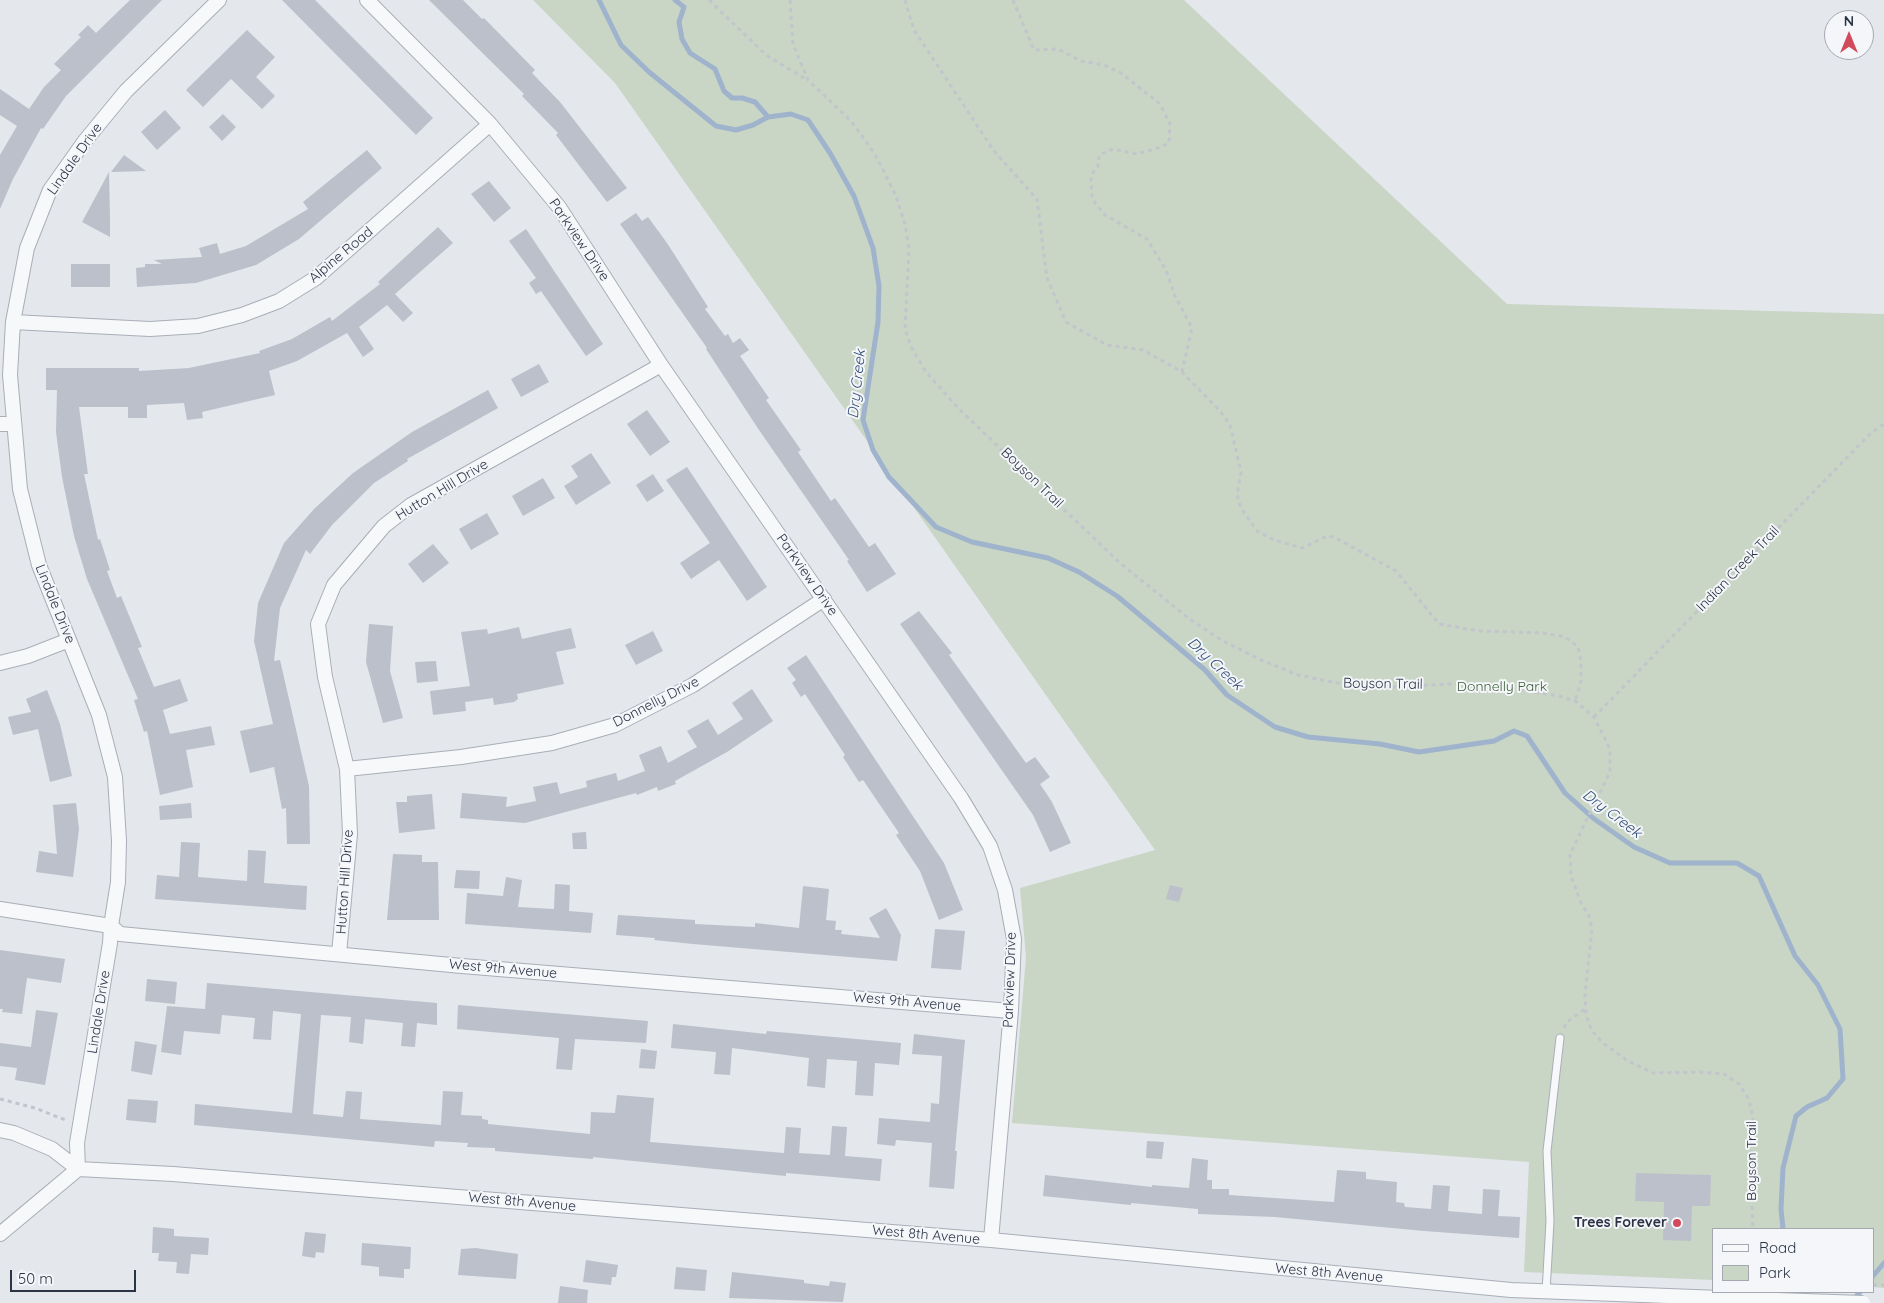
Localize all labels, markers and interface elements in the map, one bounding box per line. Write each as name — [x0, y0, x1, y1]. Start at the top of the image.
north arrow — [1824, 10, 1874, 60]
text: N — [1844, 12, 1854, 30]
street label: Lindale Drive — [44, 120, 106, 198]
street label: Parkview Drive — [545, 196, 613, 284]
street label: Alpine Road — [306, 223, 376, 287]
water label: Dry Creek — [844, 349, 870, 419]
street label: Boyson Trail — [997, 444, 1067, 512]
street label: Hutton Hill Drive — [393, 456, 491, 524]
street label: Indian Creek Trail — [1693, 523, 1783, 615]
street label: Parkview Drive — [773, 531, 841, 619]
street label: Lindale Drive — [31, 562, 79, 646]
water label: Dry Creek — [1183, 634, 1247, 694]
street label: Donnelly Drive — [610, 673, 702, 731]
street label: Boyson Trail — [1343, 675, 1423, 693]
park label: Donnelly Park — [1457, 679, 1547, 695]
water label: Dry Creek — [1579, 786, 1645, 842]
street label: Hutton Hill Drive — [333, 829, 357, 935]
street label: Parkview Drive — [1000, 932, 1020, 1028]
street label: West 9th Avenue — [448, 956, 558, 982]
street label: Lindale Drive — [84, 969, 114, 1055]
street label: West 9th Avenue — [852, 989, 962, 1015]
street label: Boyson Trail — [1744, 1121, 1760, 1201]
street label: West 8th Avenue — [467, 1189, 577, 1215]
place label: Trees Forever — [1574, 1215, 1667, 1231]
marker: Trees Forever — [1671, 1217, 1683, 1229]
street label: West 8th Avenue — [871, 1222, 981, 1248]
legend — [1712, 1228, 1874, 1293]
text: Road — [1759, 1238, 1796, 1257]
scale bar — [12, 1260, 139, 1292]
street label: West 8th Avenue — [1274, 1260, 1384, 1286]
text: Park — [1759, 1263, 1791, 1282]
text: 50 m — [18, 1269, 53, 1288]

